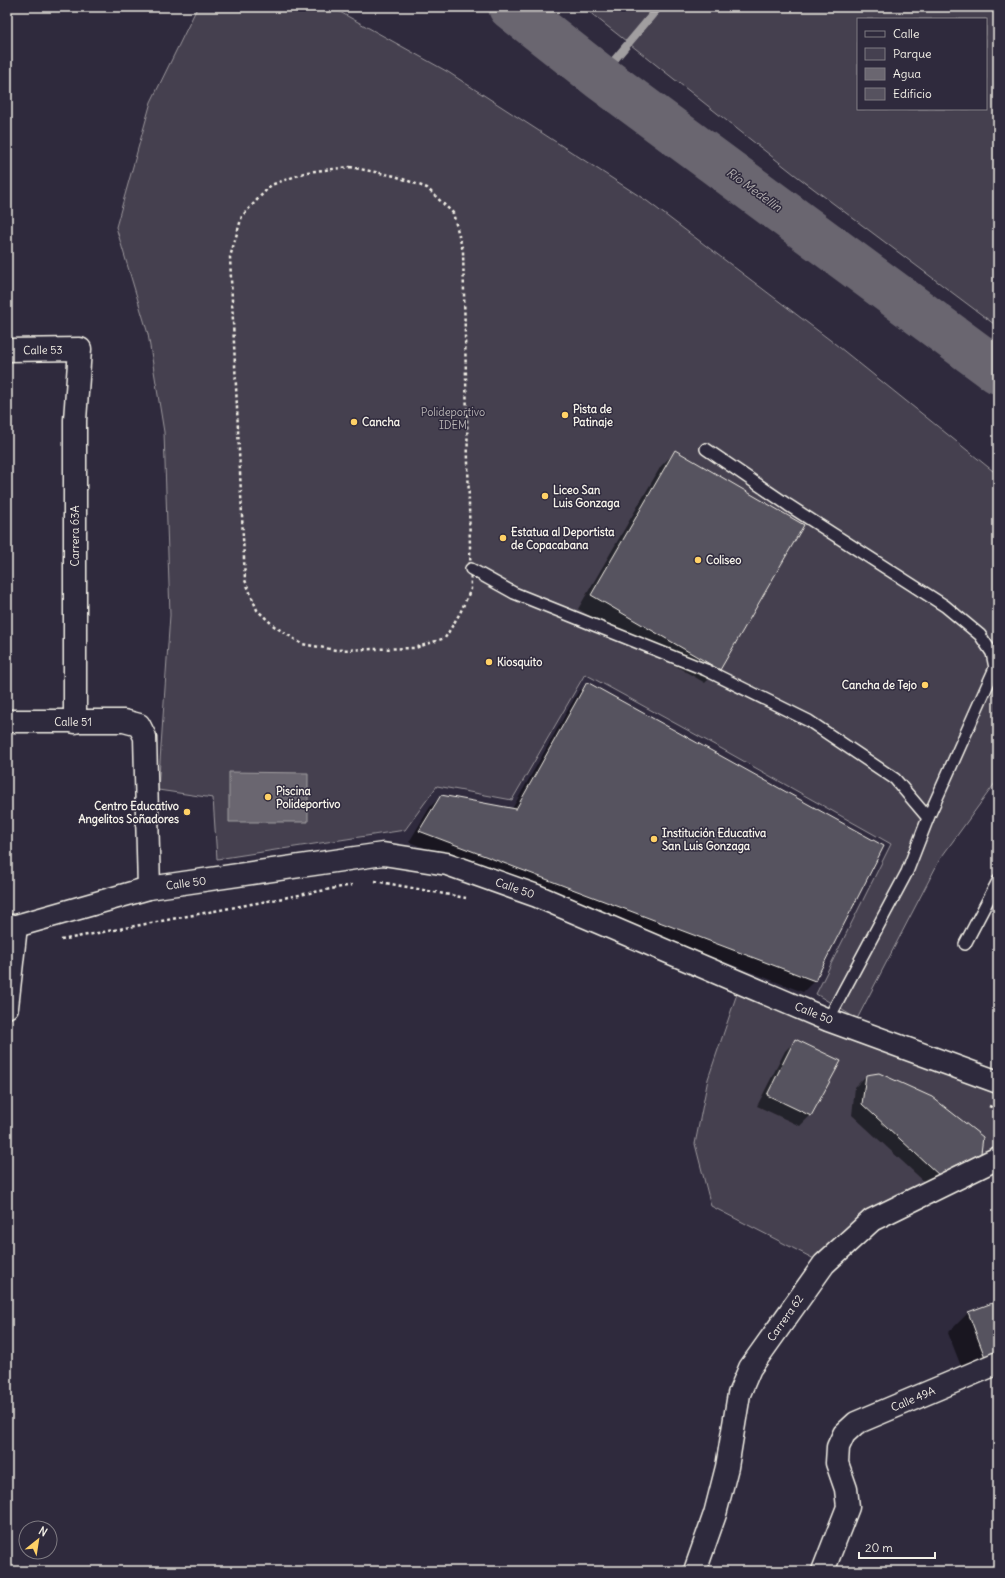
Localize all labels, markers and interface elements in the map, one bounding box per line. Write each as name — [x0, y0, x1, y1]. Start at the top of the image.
legend — [857, 18, 987, 110]
text: Calle — [893, 26, 920, 41]
text: Parque — [893, 46, 932, 61]
text: Agua — [893, 66, 921, 81]
text: Edificio — [893, 86, 932, 101]
water label: Río Medellín — [724, 165, 786, 215]
street label: Calle 53 — [23, 343, 63, 357]
place label: Pista de Patinaje — [573, 402, 613, 429]
park label: Polideportivo IDEM — [421, 405, 485, 432]
marker: Pista de Patinaje — [560, 410, 570, 420]
place label: Cancha — [362, 415, 401, 429]
marker: Cancha — [349, 417, 359, 427]
place label: Liceo San Luis Gonzaga — [553, 483, 620, 511]
marker: Liceo San Luis Gonzaga — [540, 491, 550, 501]
street label: Carrera 63A — [68, 506, 82, 566]
place label: Estatua al Deportista de Copacabana — [511, 525, 615, 553]
marker: Estatua al Deportista de Copacabana — [498, 533, 508, 543]
place label: Coliseo — [706, 553, 741, 567]
marker: Coliseo — [693, 555, 703, 565]
place label: Kiosquito — [497, 655, 542, 670]
marker: Kiosquito — [484, 657, 494, 667]
place label: Cancha de Tejo — [842, 678, 917, 692]
marker: Cancha de Tejo — [920, 680, 930, 690]
street label: Calle 51 — [54, 715, 92, 729]
place label: Piscina Polideportivo — [276, 784, 340, 812]
marker: Piscina Polideportivo — [263, 792, 273, 802]
place label: Centro Educativo Angelitos Soñadores — [78, 799, 179, 827]
marker: Centro Educativo Angelitos Soñadores — [182, 807, 192, 817]
place label: Institución Educativa San Luis Gonzaga — [662, 826, 767, 854]
marker: Institución Educativa San Luis Gonzaga — [649, 834, 659, 844]
street label: Calle 50 — [165, 873, 207, 893]
street label: Calle 50 — [494, 875, 536, 901]
street label: Calle 50 — [793, 999, 835, 1027]
street label: Carrera 62 — [764, 1292, 806, 1344]
street label: Calle 49A — [889, 1383, 937, 1415]
north arrow — [18, 1520, 58, 1560]
text: N — [36, 1523, 50, 1539]
scale bar — [859, 1534, 935, 1560]
text: 20 m — [865, 1540, 893, 1555]

